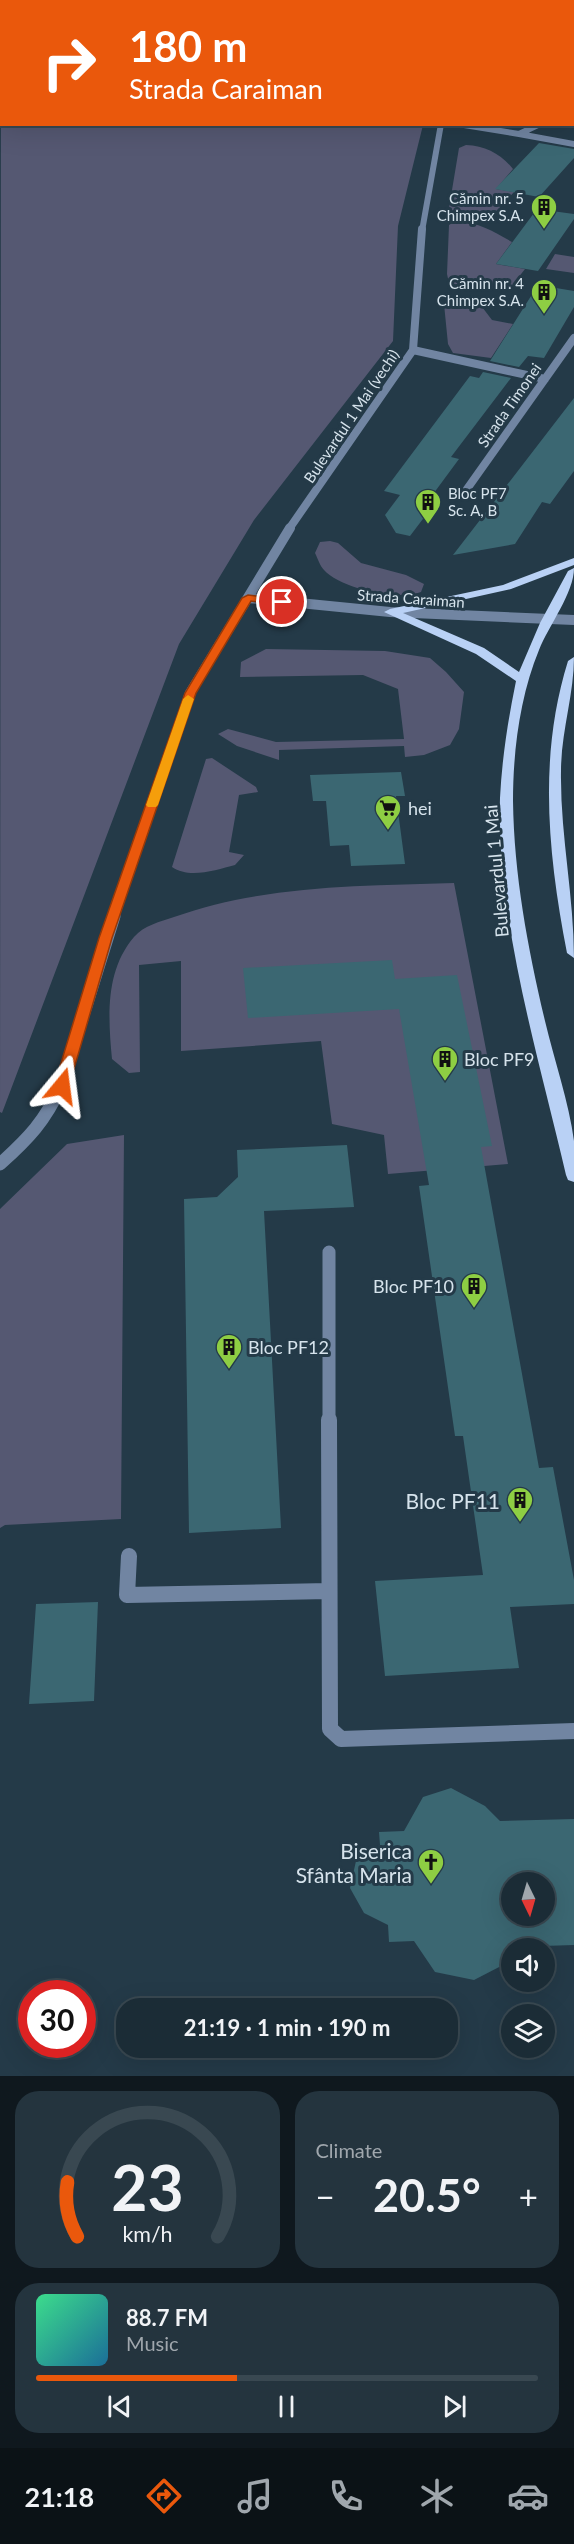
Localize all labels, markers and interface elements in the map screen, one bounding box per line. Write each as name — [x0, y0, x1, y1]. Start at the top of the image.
text: 180 m — [129, 21, 247, 71]
icon: right — [30, 24, 108, 102]
text: Strada Caraiman — [129, 72, 323, 105]
place label: Cămin nr. 5 Chimpex S.A. — [437, 189, 524, 224]
building icon: Cămin nr. 5 Chimpex S.A. — [529, 192, 559, 230]
place label: Cămin nr. 4 Chimpex S.A. — [437, 274, 524, 309]
building icon: Cămin nr. 4 Chimpex S.A. — [529, 277, 559, 315]
street label: Bulevardul 1 Mai (vechi) — [300, 346, 402, 486]
street label: Strada Timonei — [473, 360, 545, 450]
place label: Bloc PF7 Sc. A, B — [448, 484, 507, 519]
building icon: Bloc PF7 Sc. A, B — [413, 487, 443, 525]
pin — [256, 576, 307, 627]
icon: arrive — [265, 585, 298, 618]
street label: Strada Caraiman — [357, 585, 465, 611]
supermarket icon: hei — [373, 793, 403, 831]
place label: hei — [408, 797, 432, 819]
street label: Bulevardul 1 Mai — [479, 804, 513, 938]
building icon: Bloc PF9 — [430, 1044, 460, 1082]
place label: Bloc PF9 — [464, 1048, 535, 1070]
position arrow — [30, 1054, 94, 1118]
building icon: Bloc PF10 — [459, 1271, 489, 1309]
place label: Bloc PF10 — [373, 1275, 454, 1297]
building icon: Bloc PF12 — [214, 1332, 244, 1370]
place label: Bloc PF12 — [248, 1336, 329, 1358]
building icon: Bloc PF11 — [505, 1485, 535, 1523]
place label: Bloc PF11 — [406, 1488, 500, 1513]
place label: Biserica Sfânta Maria — [296, 1838, 412, 1887]
church icon: Biserica Sfânta Maria — [416, 1847, 446, 1885]
north arrow — [501, 1872, 555, 1926]
map controls — [501, 1872, 555, 2058]
button: sound — [501, 1938, 555, 1992]
speed limit sign: 30 — [18, 1980, 96, 2058]
button: layers — [501, 2004, 555, 2058]
text: 21:19 · 1 min · 190 m — [184, 2014, 390, 2041]
text: Climate — [316, 2138, 382, 2162]
text: 23 — [111, 2149, 183, 2224]
text: 20.5° — [373, 2168, 481, 2222]
text: − — [316, 2176, 335, 2216]
text: + — [519, 2176, 538, 2216]
text: km/h — [122, 2221, 172, 2247]
text: 88.7 FM — [126, 2304, 208, 2331]
text: Music — [126, 2331, 179, 2355]
icon: previous — [103, 2390, 136, 2423]
icon: pause — [270, 2390, 303, 2423]
icon: next — [438, 2390, 471, 2423]
icon: directions — [143, 2475, 185, 2517]
icon: music — [234, 2475, 276, 2517]
icon: phone — [325, 2475, 367, 2517]
icon: climate — [416, 2475, 458, 2517]
icon: car — [507, 2475, 549, 2517]
text: 21:18 — [25, 2480, 94, 2513]

